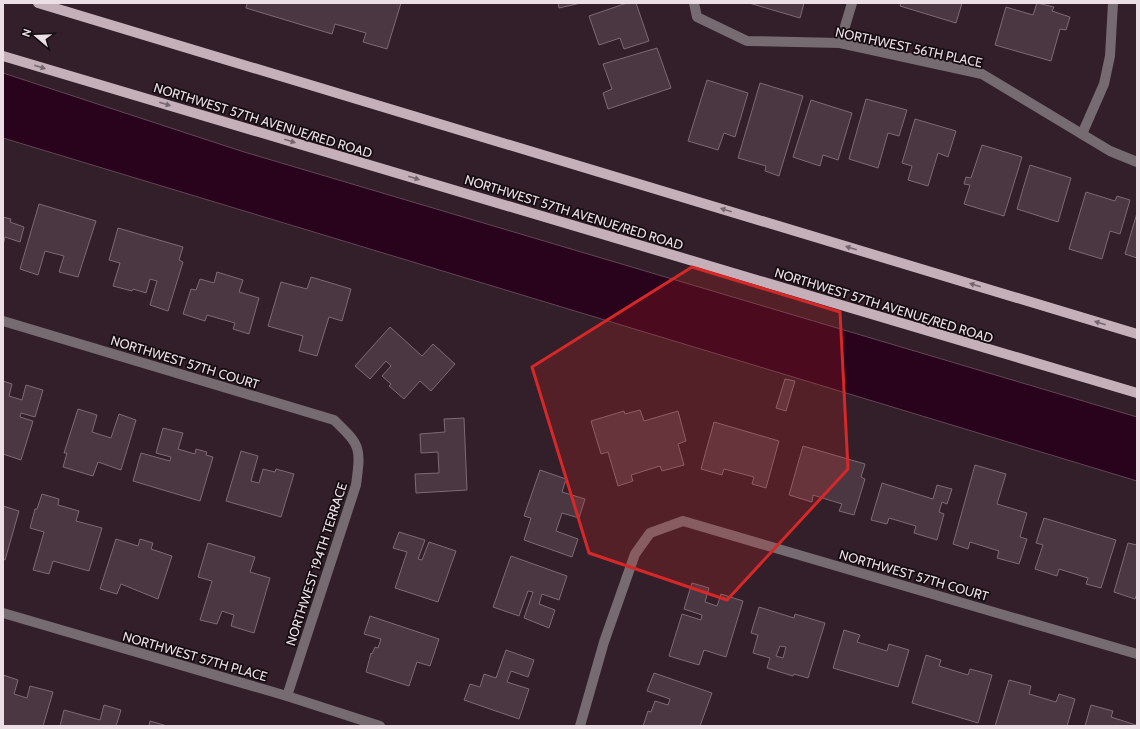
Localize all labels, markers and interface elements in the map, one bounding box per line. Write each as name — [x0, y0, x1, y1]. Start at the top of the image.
north arrow — [16, 16, 56, 56]
street label: NORTHWEST 56TH PLACE — [834, 24, 984, 70]
text: N — [19, 27, 34, 39]
one-way arrow — [35, 64, 47, 70]
street label: NORTHWEST 57TH AVENUE/RED ROAD — [152, 79, 374, 161]
one-way arrow — [159, 101, 171, 107]
one-way arrow — [284, 138, 296, 144]
street label: NORTHWEST 57TH AVENUE/RED ROAD — [463, 171, 685, 253]
one-way arrow — [409, 175, 421, 181]
one-way arrow — [720, 207, 732, 213]
one-way arrow — [844, 245, 856, 251]
street label: NORTHWEST 57TH AVENUE/RED ROAD — [773, 264, 995, 346]
one-way arrow — [969, 282, 981, 288]
one-way arrow — [1093, 320, 1105, 326]
street label: NORTHWEST 57TH COURT — [109, 332, 261, 392]
street label: NORTHWEST 194TH TERRACE — [282, 480, 350, 648]
street label: NORTHWEST 57TH COURT — [838, 546, 991, 604]
street label: NORTHWEST 57TH PLACE — [121, 628, 269, 684]

